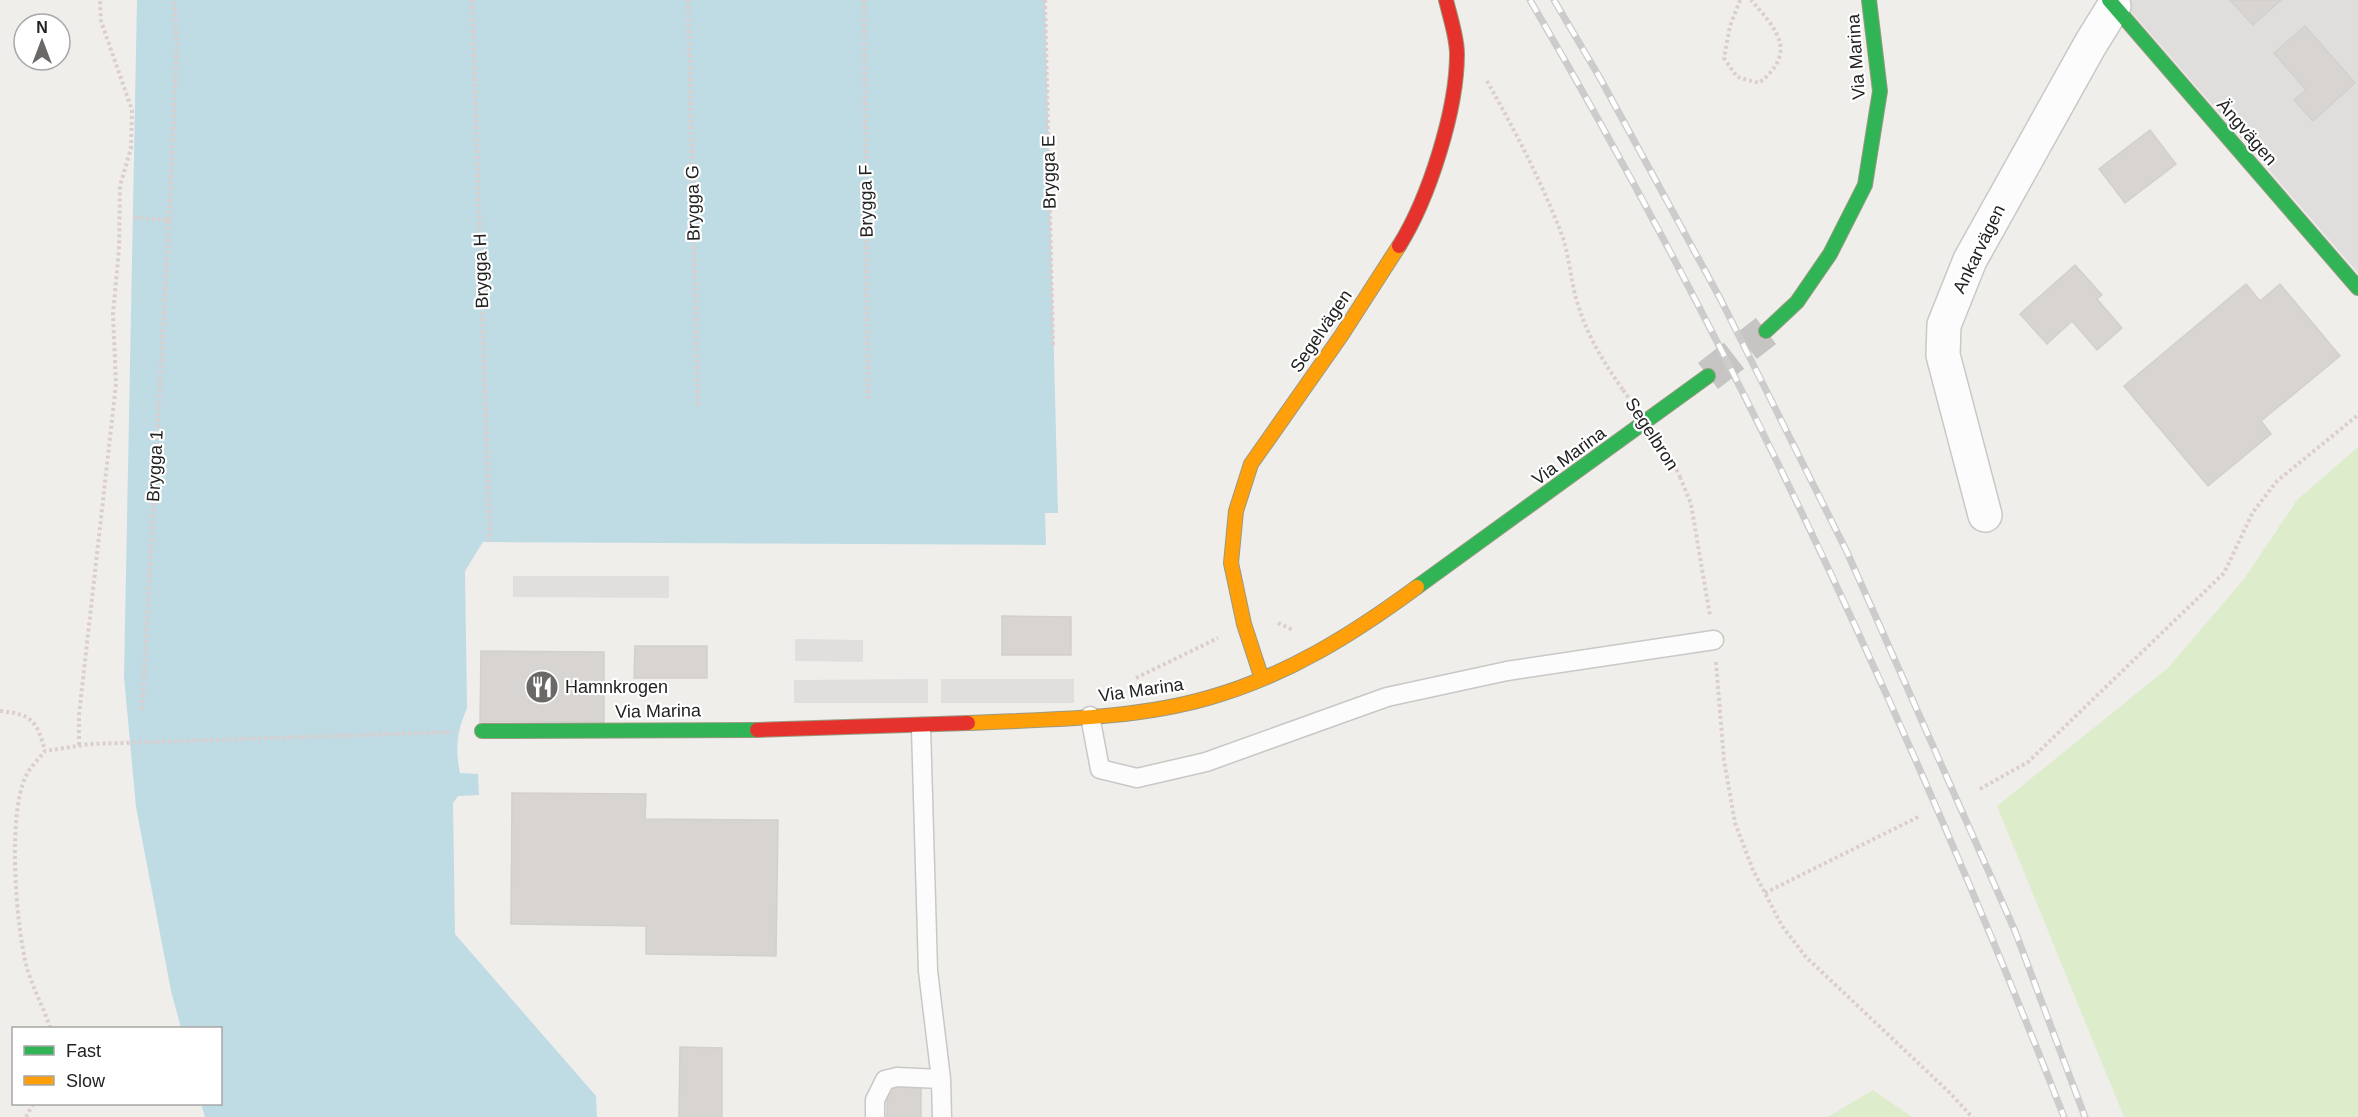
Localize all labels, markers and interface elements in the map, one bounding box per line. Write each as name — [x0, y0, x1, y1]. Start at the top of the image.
north arrow — [12, 12, 72, 72]
street label: Via Marina — [1843, 13, 1869, 100]
text: N — [36, 19, 48, 36]
street label: Ängvägen — [2213, 95, 2281, 169]
street label: Brygga E — [1038, 135, 1060, 209]
street label: Brygga F — [855, 164, 877, 238]
street label: Brygga G — [682, 165, 704, 241]
street label: Ankarvägen — [1949, 201, 2009, 297]
street label: Brygga H — [470, 233, 492, 309]
street label: Segelvägen — [1286, 286, 1356, 376]
street label: Segelbron — [1621, 394, 1683, 474]
street label: Via Marina — [1528, 422, 1610, 489]
street label: Brygga 1 — [143, 430, 167, 502]
restaurant icon: Hamnkrogen — [524, 669, 560, 705]
street label: Via Marina — [1097, 674, 1186, 706]
place label: Hamnkrogen — [565, 677, 668, 697]
street label: Via Marina — [615, 700, 702, 722]
legend — [12, 1027, 222, 1105]
text: Fast — [66, 1041, 101, 1061]
text: Slow — [66, 1071, 106, 1091]

